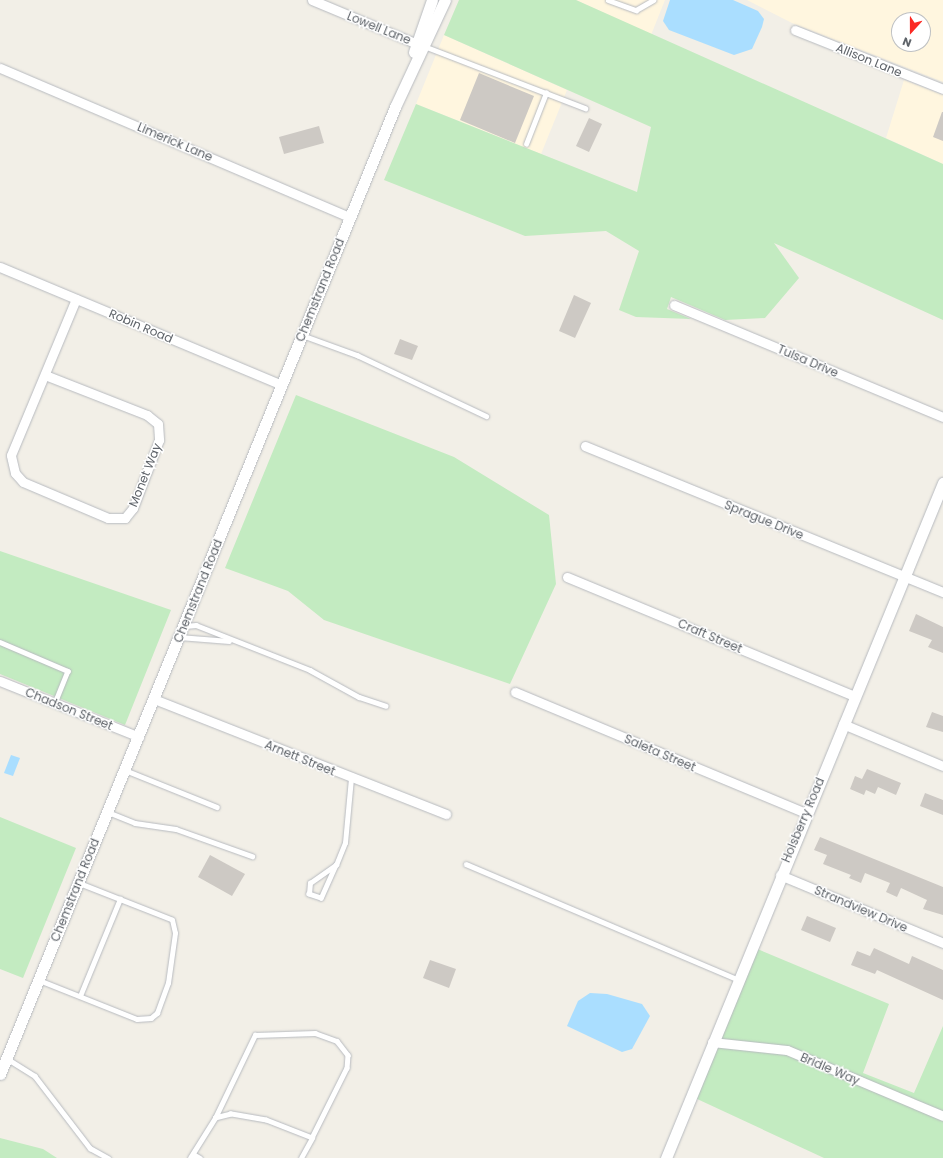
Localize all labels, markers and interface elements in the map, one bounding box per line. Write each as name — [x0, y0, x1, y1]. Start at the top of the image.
street label: Lowell Lane — [345, 9, 413, 47]
north arrow — [891, 12, 931, 52]
text: N — [900, 33, 914, 51]
street label: Allison Lane — [834, 40, 904, 80]
street label: Limerick Lane — [135, 120, 215, 164]
street label: Chemstrand Road — [293, 236, 347, 344]
street label: Robin Road — [107, 306, 175, 346]
street label: Tulsa Drive — [775, 342, 841, 380]
street label: Monet Way — [126, 441, 164, 509]
street label: Sprague Drive — [722, 498, 806, 542]
street label: Chemstrand Road — [171, 537, 225, 645]
street label: Craft Street — [676, 616, 744, 656]
street label: Chadson Street — [23, 685, 115, 733]
street label: Saleta Street — [622, 731, 698, 775]
street label: Arnett Street — [263, 737, 337, 779]
street label: Holsberry Road — [779, 775, 827, 865]
street label: Chemstrand Road — [48, 836, 102, 944]
street label: Strandview Drive — [812, 883, 910, 935]
street label: Bridle Way — [798, 1050, 862, 1088]

